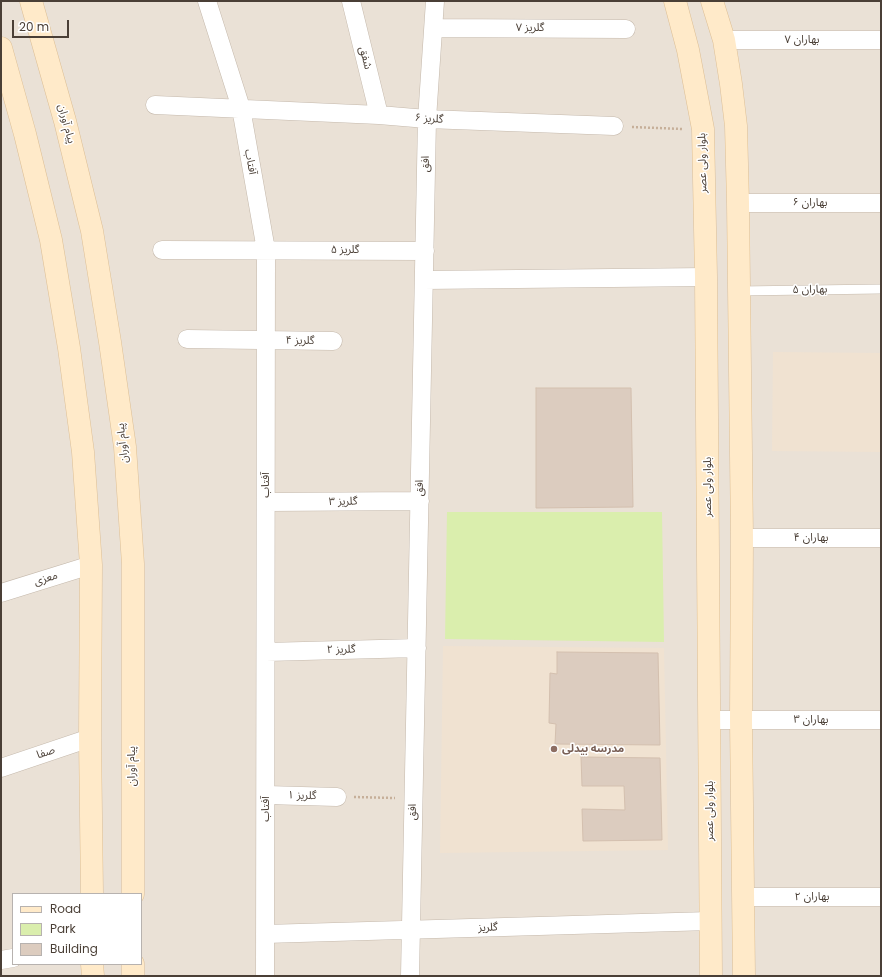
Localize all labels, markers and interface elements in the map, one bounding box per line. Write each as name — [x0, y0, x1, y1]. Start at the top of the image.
scale bar — [14, 12, 71, 38]
text: 20 m — [19, 18, 49, 35]
street label: گلریز ۷ — [516, 21, 544, 35]
street label: بهاران ۷ — [785, 33, 819, 47]
street label: شفق — [356, 45, 374, 71]
street label: پیام آوران — [54, 103, 78, 145]
street label: گلریز ۶ — [414, 111, 444, 127]
street label: بلوار ولی عصر — [696, 133, 710, 193]
street label: آفتاب — [241, 148, 259, 176]
street label: افق — [419, 156, 433, 172]
street label: بهاران ۶ — [793, 196, 827, 210]
street label: گلریز ۵ — [331, 243, 359, 257]
street label: بهاران ۵ — [792, 283, 828, 297]
street label: گلریز ۴ — [286, 334, 314, 348]
street label: پیام آوران — [114, 422, 132, 464]
street label: بلوار ولی عصر — [701, 457, 715, 517]
street label: آفتاب — [259, 472, 273, 498]
street label: افق — [413, 480, 427, 496]
street label: گلریز ۳ — [329, 495, 357, 509]
street label: بهاران ۴ — [794, 531, 828, 545]
street label: معزی — [32, 569, 60, 589]
street label: گلریز ۲ — [327, 643, 355, 657]
street label: بهاران ۳ — [794, 713, 828, 727]
place label: مدرسه بیدلی — [562, 742, 624, 756]
street label: صفا — [35, 744, 57, 762]
marker: مدرسه بیدلی — [549, 744, 559, 754]
street label: پیام آوران — [125, 746, 139, 786]
street label: بلوار ولی عصر — [703, 781, 717, 841]
street label: گلریز ۱ — [287, 789, 317, 803]
street label: آفتاب — [259, 796, 273, 822]
street label: افق — [406, 804, 420, 820]
street label: بهاران ۲ — [795, 890, 829, 904]
legend — [12, 893, 142, 965]
text: Road — [50, 900, 81, 917]
text: Park — [50, 920, 76, 937]
street label: گلریز — [478, 921, 498, 935]
text: Building — [50, 940, 98, 957]

